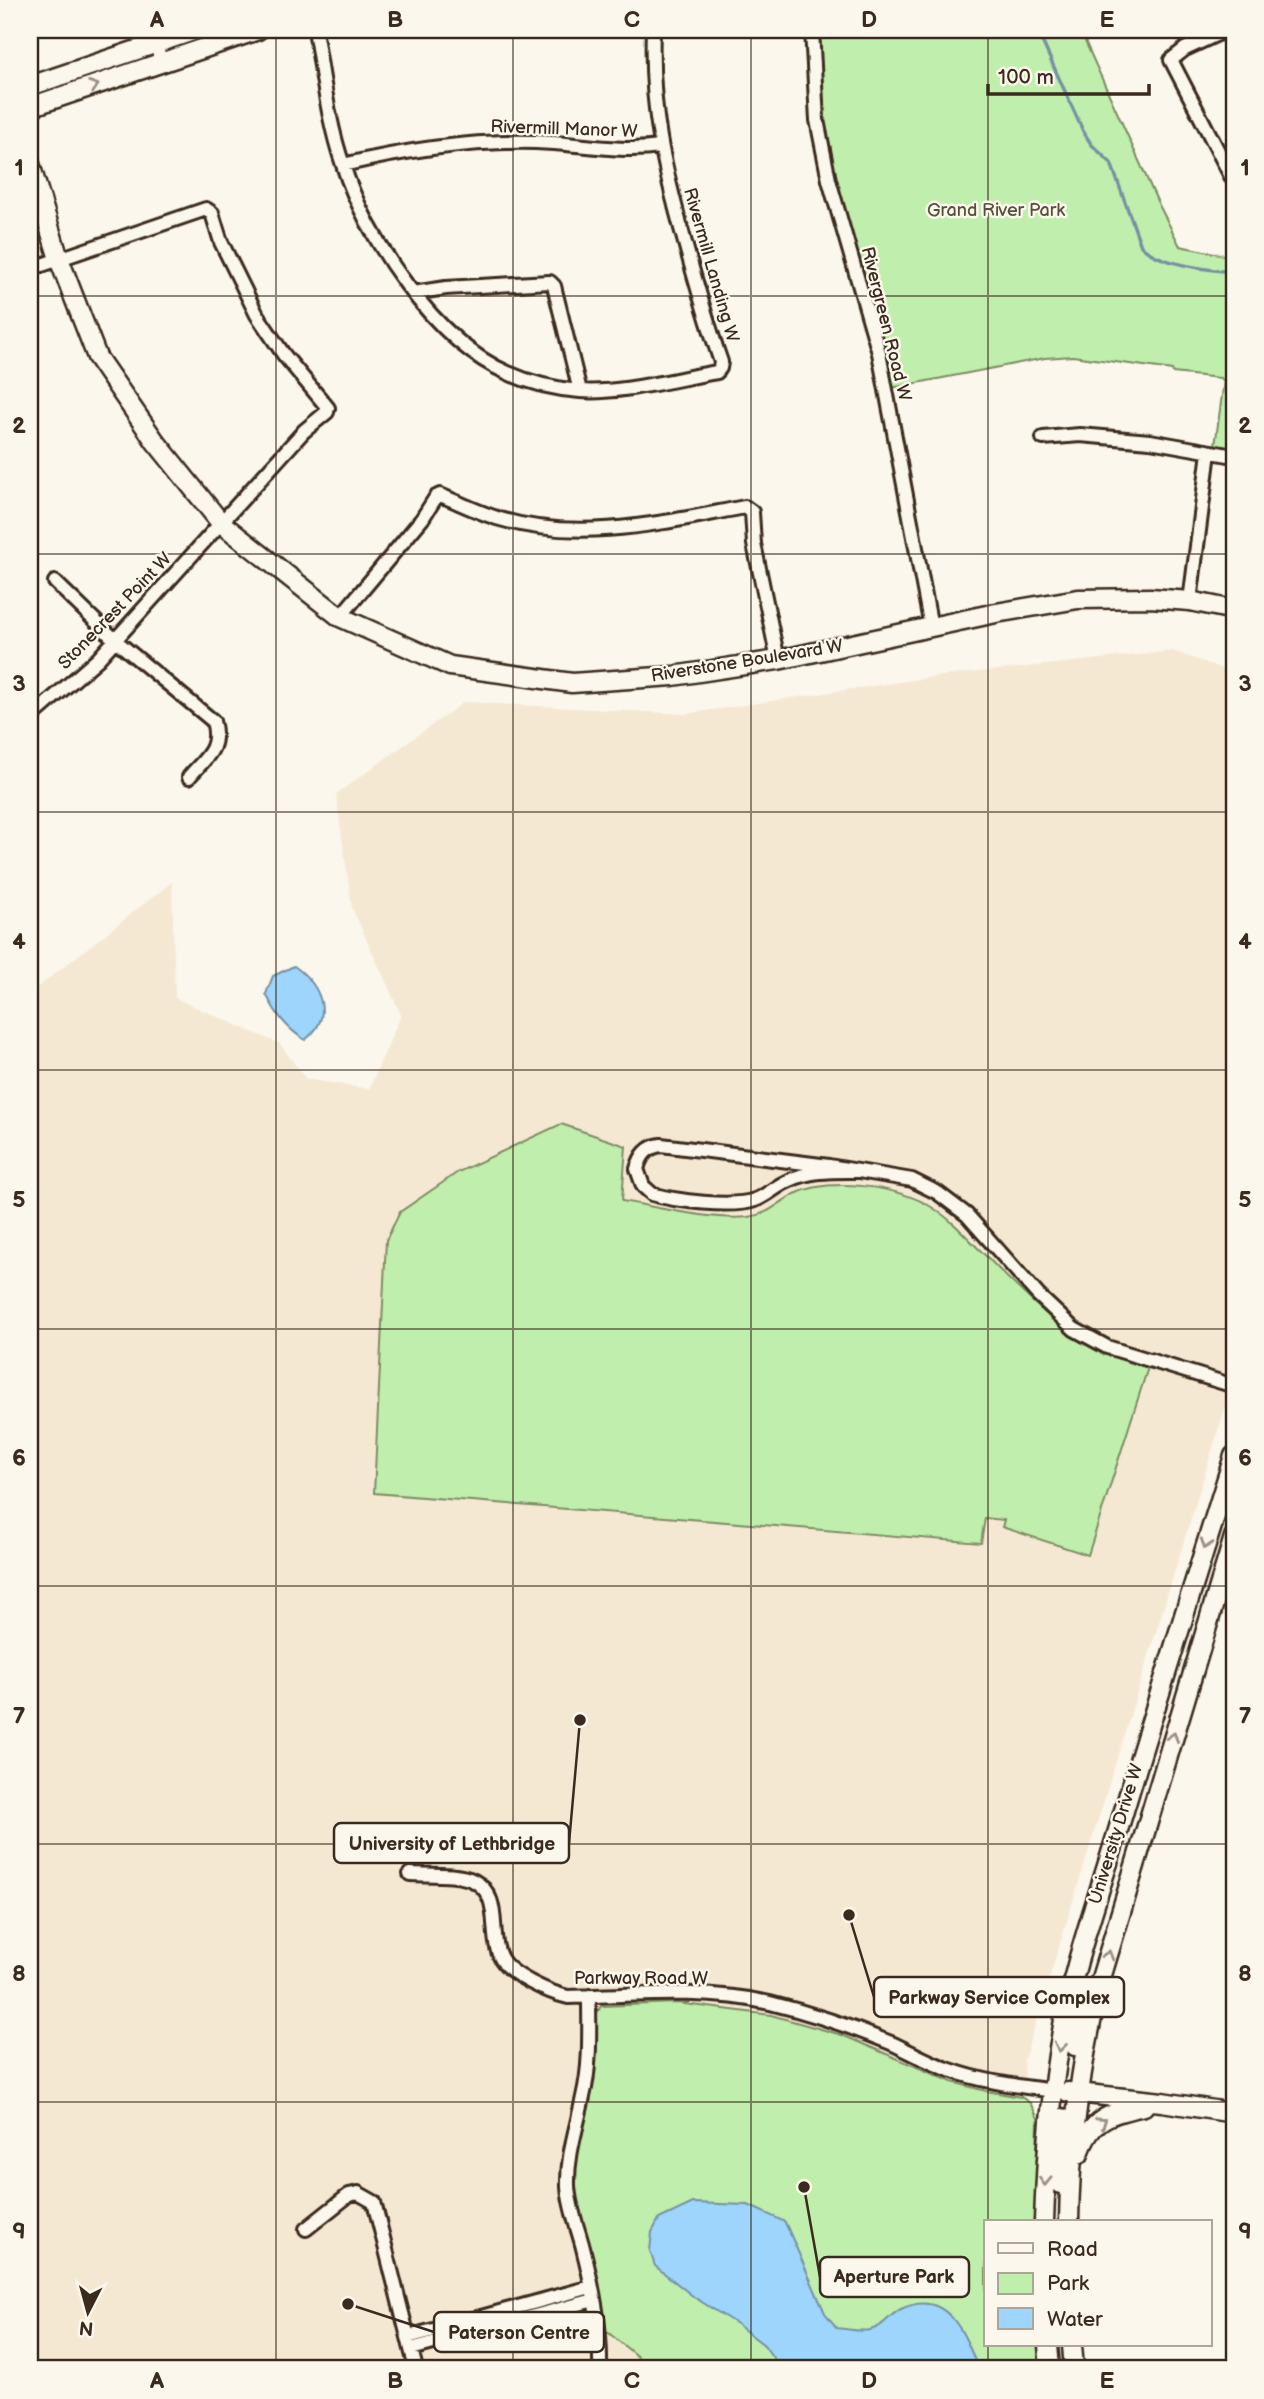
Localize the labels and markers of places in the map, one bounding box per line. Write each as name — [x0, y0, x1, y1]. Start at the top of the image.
callout: University of Lethbridge — [334, 1823, 569, 1863]
callout: Parkway Service Complex — [874, 1977, 1124, 2017]
callout: Aperture Park — [820, 2257, 969, 2297]
callout: Paterson Centre — [434, 2312, 604, 2352]

